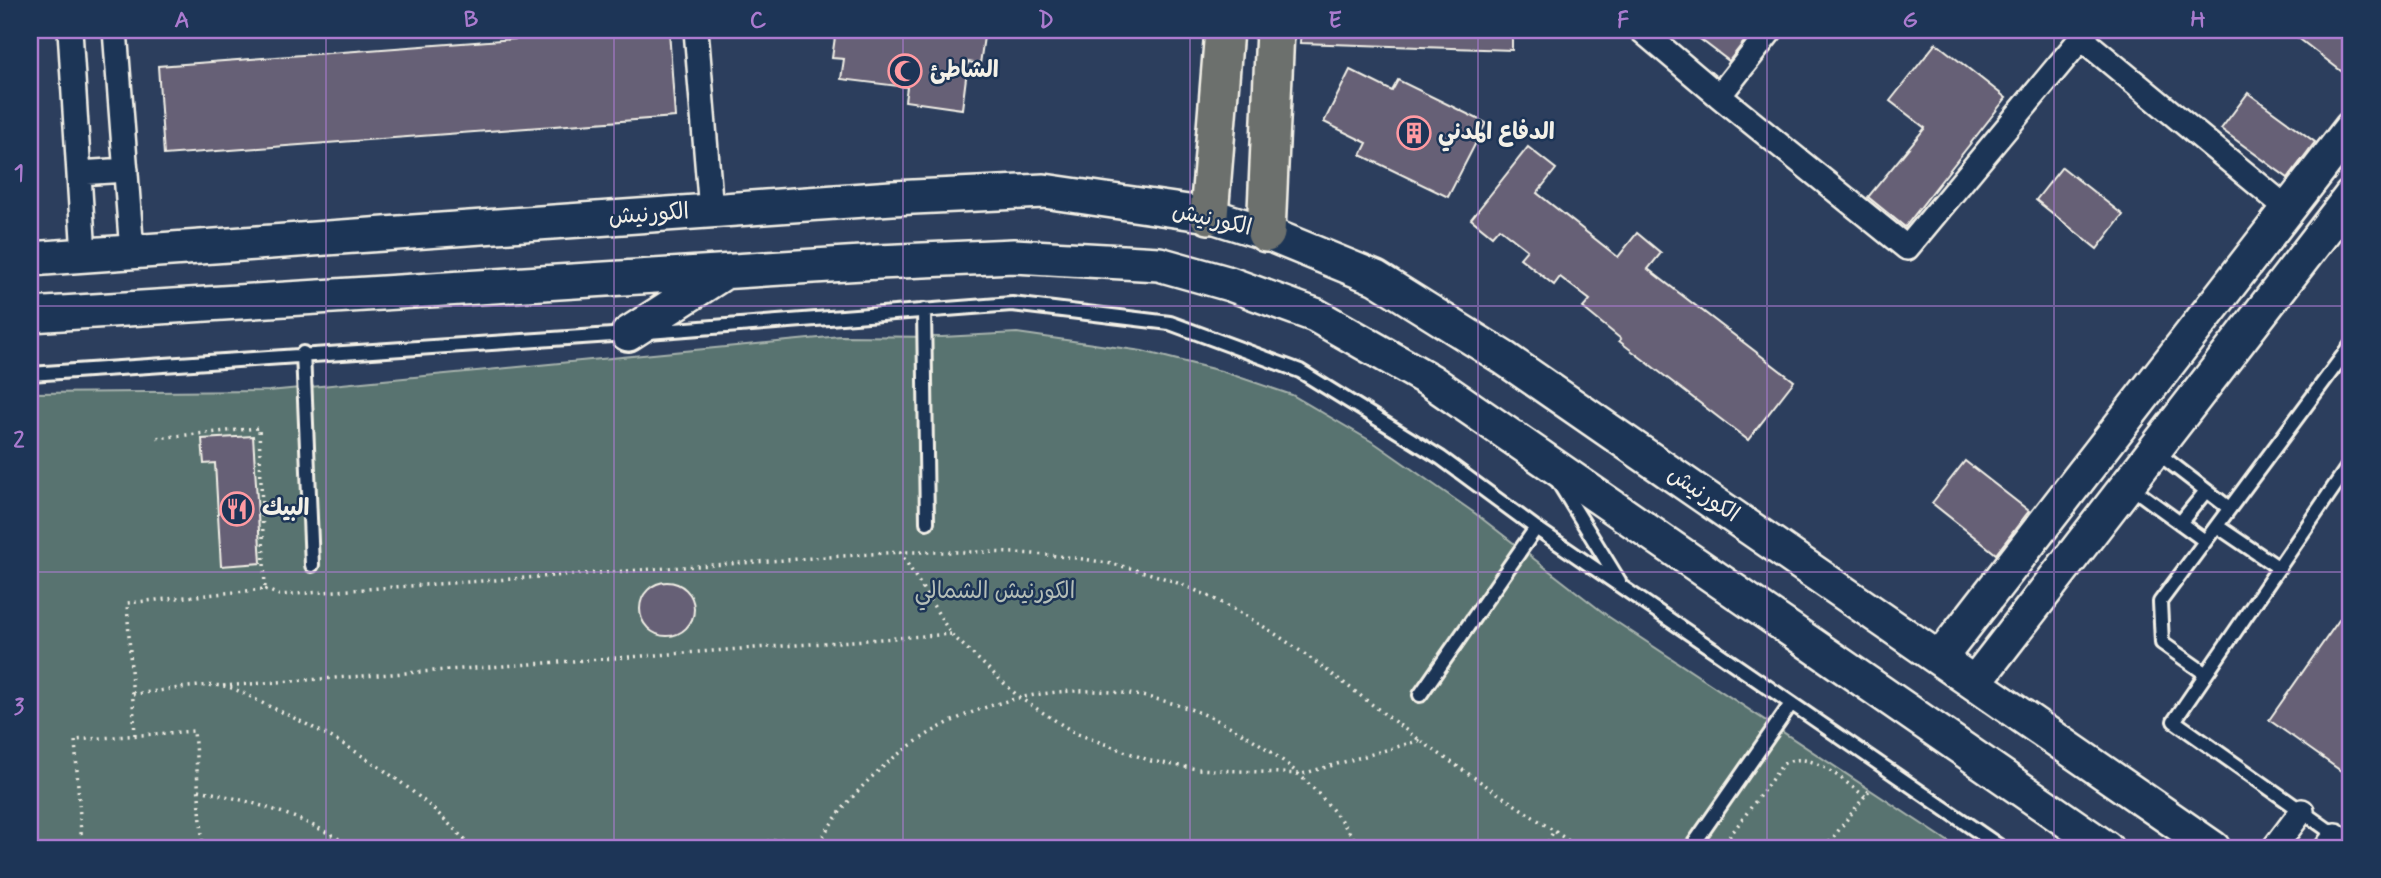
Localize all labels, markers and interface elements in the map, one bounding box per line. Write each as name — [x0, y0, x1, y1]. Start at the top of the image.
text: A — [174, 6, 190, 36]
text: B — [464, 6, 479, 36]
text: C — [750, 6, 767, 36]
text: D — [1038, 6, 1054, 36]
text: E — [1328, 6, 1342, 36]
text: F — [1617, 6, 1629, 36]
text: G — [1902, 6, 1918, 36]
text: H — [2190, 6, 2206, 36]
mosque icon: الشاطئ — [886, 52, 924, 90]
place label: الشاطئ — [930, 56, 999, 86]
building icon: الدفاع المدني — [1395, 114, 1433, 152]
place label: الدفاع المدني — [1438, 118, 1555, 152]
text: 1 — [14, 159, 24, 189]
street label: الكورنيش — [1169, 196, 1255, 244]
street label: الكورنيش — [608, 197, 690, 233]
text: 2 — [13, 426, 25, 456]
street label: الكورنيش — [1661, 460, 1745, 530]
restaurant icon: البيك — [218, 490, 256, 528]
place label: البيك — [262, 494, 310, 524]
park label: الكورنيش الشمالي — [915, 577, 1075, 611]
text: 3 — [14, 693, 25, 723]

